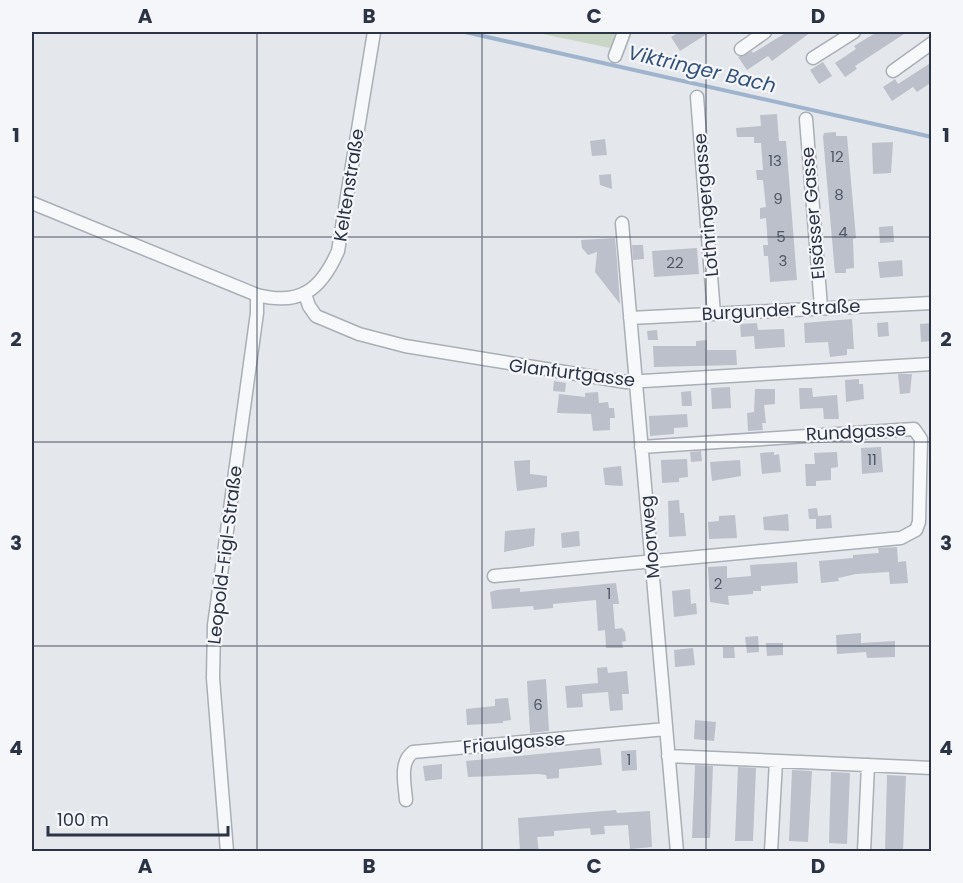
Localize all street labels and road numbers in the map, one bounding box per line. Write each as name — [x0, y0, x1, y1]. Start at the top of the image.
street label: Keltenstraße — [327, 127, 370, 243]
street label: Lothringergasse — [687, 132, 724, 278]
street label: Elsässer Gasse — [794, 146, 831, 280]
street label: Burgunder Straße — [701, 293, 861, 326]
street label: Glanfurtgasse — [507, 352, 637, 393]
street label: Rundgasse — [805, 416, 907, 447]
street label: Leopold-Figl-Straße — [201, 464, 248, 646]
street label: Moorweg — [633, 494, 666, 580]
street label: Friaulgasse — [462, 726, 566, 759]

